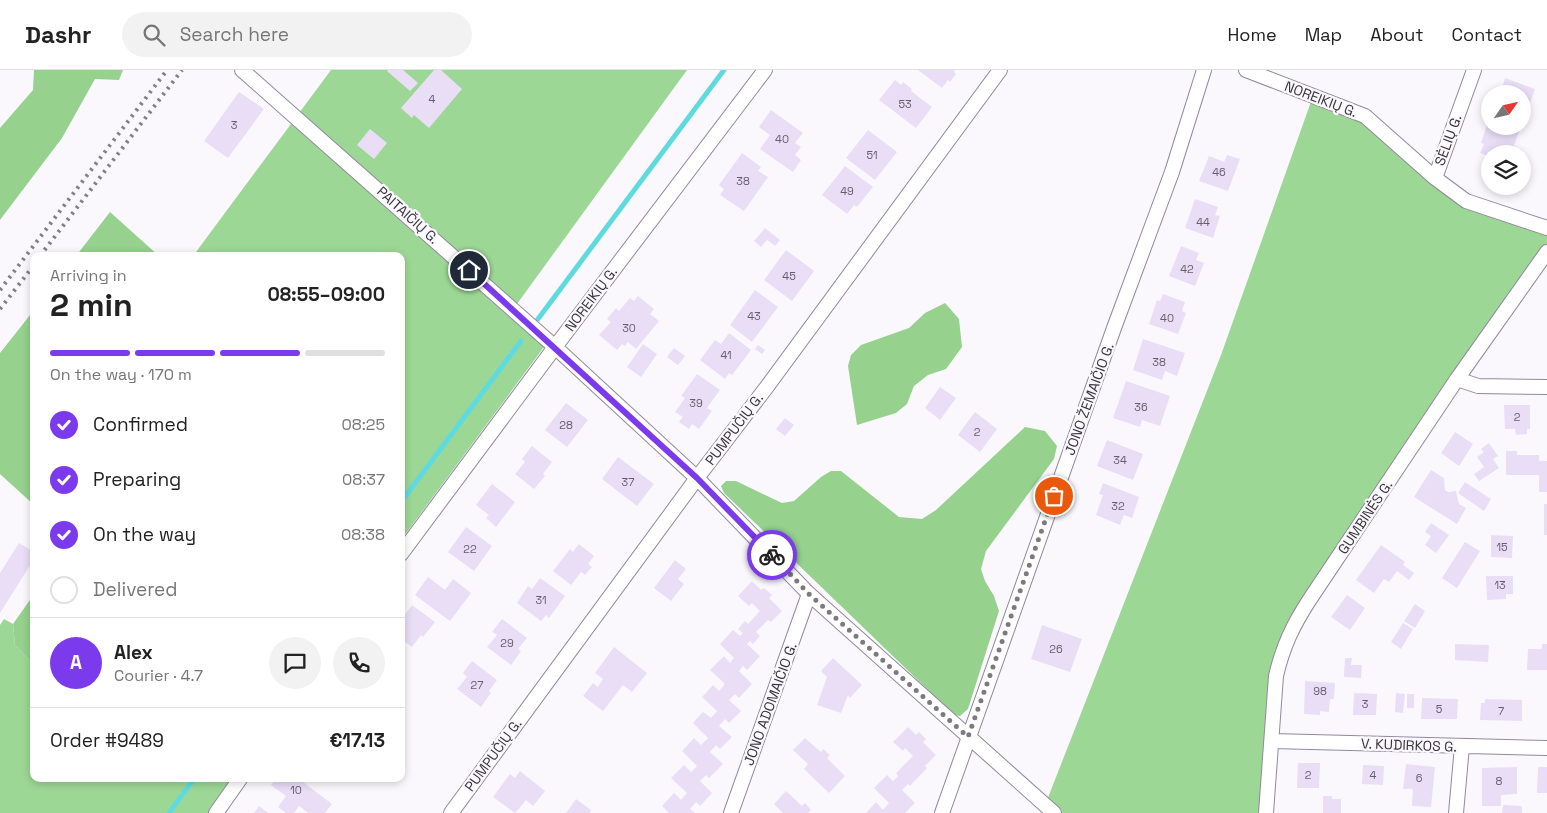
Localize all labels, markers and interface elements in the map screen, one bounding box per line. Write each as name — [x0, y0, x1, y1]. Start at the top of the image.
search box — [122, 12, 472, 57]
text: Dashr — [25, 19, 92, 50]
icon: search — [140, 21, 168, 49]
text: Search here — [180, 22, 289, 47]
text: Home — [1228, 23, 1277, 46]
text: Map — [1305, 23, 1342, 46]
text: About — [1370, 23, 1424, 46]
text: Contact — [1452, 23, 1522, 46]
street label: NOREIKIŲ G. — [1282, 77, 1360, 121]
north arrow — [1481, 85, 1531, 135]
map controls — [1481, 85, 1531, 195]
house number: 4 — [429, 92, 436, 106]
house number: 53 — [898, 97, 912, 111]
street label: SĖLIŲ G. — [1430, 112, 1466, 168]
house number: 3 — [231, 118, 238, 132]
house number: 40 — [775, 132, 789, 146]
button: layers — [1481, 145, 1531, 195]
house number: 51 — [866, 148, 878, 162]
house number: 46 — [1212, 165, 1226, 179]
house number: 38 — [736, 174, 750, 188]
street label: PAITAIČIŲ G. — [373, 182, 443, 248]
house number: 49 — [840, 184, 854, 198]
house number: 44 — [1196, 215, 1210, 229]
pin — [448, 249, 490, 291]
icon: home — [455, 256, 483, 284]
house number: 42 — [1180, 262, 1194, 276]
street label: NOREIKIŲ G. — [561, 263, 621, 335]
text: Arriving in — [50, 265, 127, 286]
house number: 45 — [782, 269, 796, 283]
text: 08:55–09:00 — [267, 282, 385, 307]
text: 2 min — [50, 285, 133, 325]
house number: 43 — [747, 309, 761, 323]
house number: 40 — [1160, 311, 1174, 325]
house number: 30 — [622, 321, 636, 335]
street label: JONO ŽEMAIČIO G. — [1060, 340, 1118, 458]
house number: 41 — [720, 348, 732, 362]
house number: 38 — [1152, 355, 1166, 369]
text: On the way · 170 m — [50, 364, 192, 385]
street label: PUMPUČIŲ G. — [701, 389, 767, 469]
house number: 39 — [689, 396, 703, 410]
house number: 36 — [1134, 400, 1148, 414]
house number: 2 — [1514, 410, 1521, 424]
icon: check — [50, 411, 78, 439]
text: Confirmed — [93, 412, 188, 437]
text: 08:25 — [341, 414, 385, 435]
house number: 28 — [559, 418, 573, 432]
house number: 2 — [974, 425, 981, 439]
house number: 34 — [1113, 453, 1127, 467]
icon: check — [50, 466, 78, 494]
text: Preparing — [93, 467, 181, 492]
text: 08:37 — [342, 469, 385, 490]
house number: 37 — [622, 475, 634, 489]
pin — [1033, 475, 1075, 517]
street label: GUMBINĖS G. — [1334, 477, 1396, 557]
icon: bag — [1040, 482, 1068, 510]
house number: 32 — [1111, 499, 1125, 513]
icon: check — [50, 521, 78, 549]
text: On the way — [93, 522, 196, 547]
text: 08:38 — [341, 524, 385, 545]
courier — [747, 530, 797, 580]
house number: 15 — [1496, 540, 1508, 554]
icon: bike — [758, 541, 786, 569]
house number: 22 — [463, 542, 477, 556]
text: Delivered — [93, 577, 178, 602]
house number: 13 — [1494, 578, 1506, 592]
house number: 31 — [535, 593, 547, 607]
house number: 29 — [500, 636, 514, 650]
button: chat — [269, 637, 321, 689]
button: phone — [333, 637, 385, 689]
text: Alex — [114, 640, 153, 665]
street label: JONO ADOMAIČIO G. — [739, 640, 801, 768]
house number: 26 — [1049, 642, 1063, 656]
text: A — [70, 650, 82, 675]
text: Courier · 4.7 — [114, 665, 203, 686]
house number: 27 — [471, 678, 483, 692]
house number: 98 — [1313, 684, 1327, 698]
house number: 3 — [1362, 697, 1369, 711]
house number: 5 — [1436, 702, 1443, 716]
house number: 7 — [1498, 704, 1504, 718]
street label: PUMPUČIŲ G. — [461, 715, 525, 795]
text: Order #9489 — [50, 728, 164, 753]
text: €17.13 — [329, 728, 385, 753]
street label: V. KUDIRKOS G. — [1361, 734, 1457, 756]
house number: 2 — [1305, 768, 1312, 782]
house number: 4 — [1370, 768, 1377, 782]
house number: 6 — [1416, 771, 1423, 785]
house number: 8 — [1496, 774, 1503, 788]
house number: 10 — [290, 783, 302, 797]

